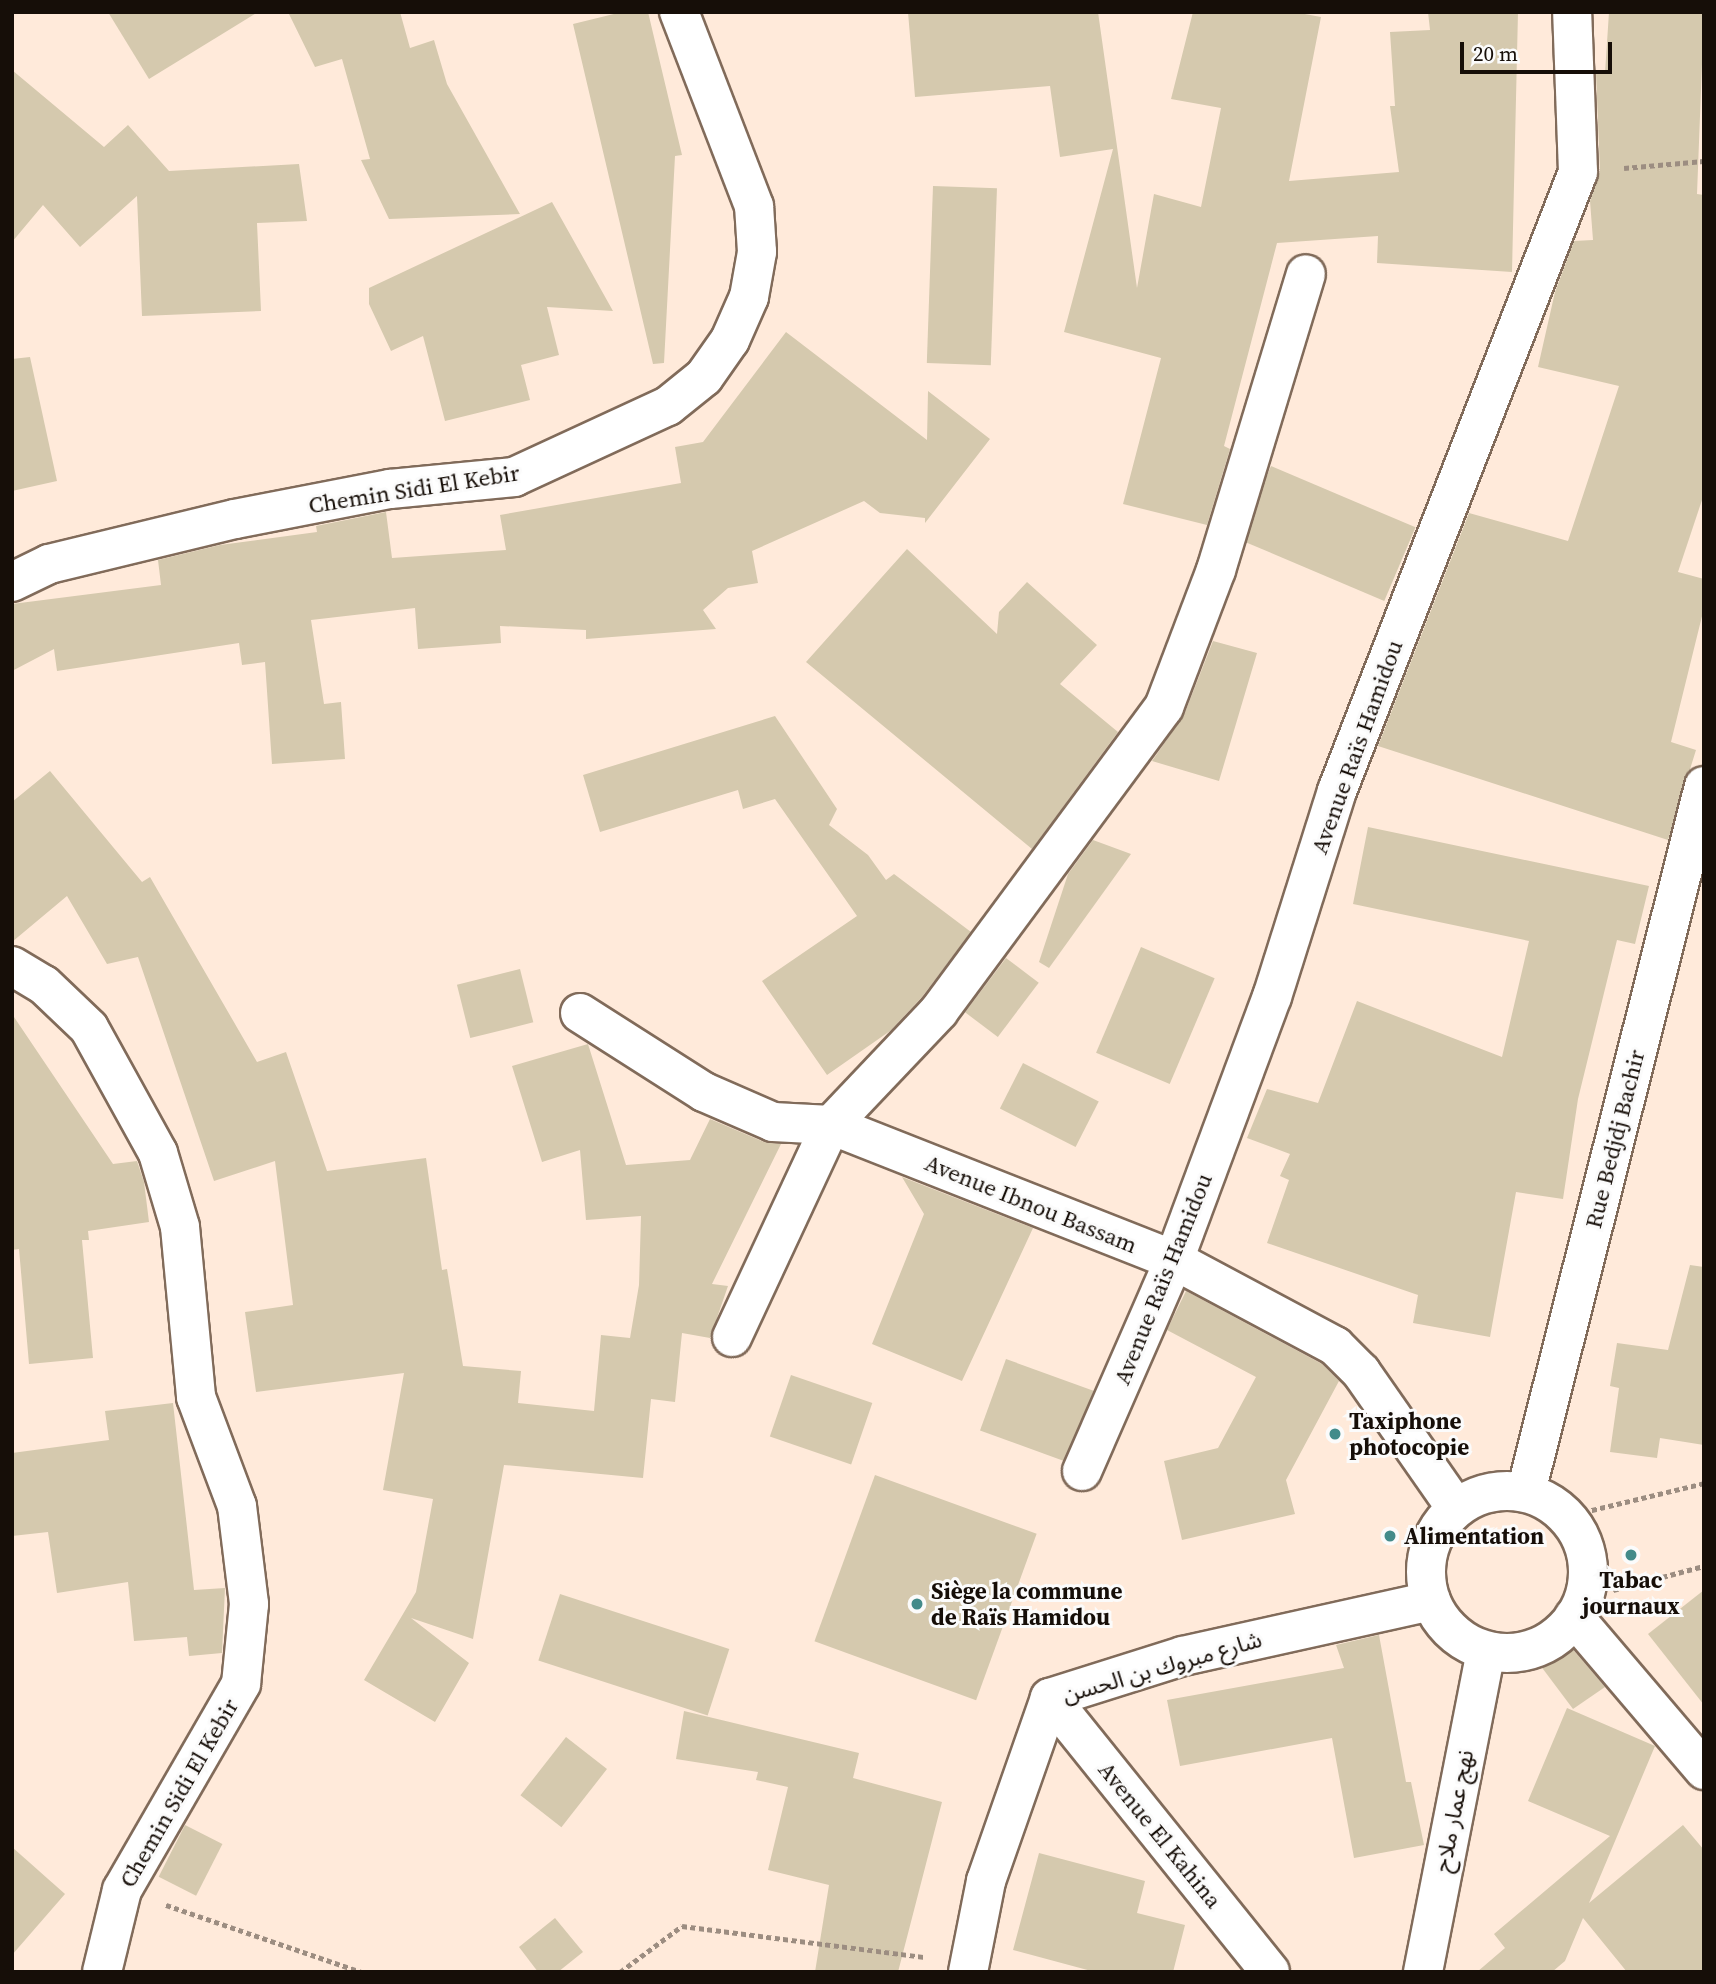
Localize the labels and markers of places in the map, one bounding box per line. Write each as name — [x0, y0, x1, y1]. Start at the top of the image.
place label: Taxiphone photocopie — [1349, 1407, 1469, 1461]
marker: Taxiphone photocopie — [1327, 1426, 1343, 1442]
place label: Alimentation — [1404, 1522, 1544, 1550]
marker: Alimentation — [1382, 1528, 1398, 1544]
marker: Tabac journaux — [1623, 1547, 1639, 1563]
place label: Tabac journaux — [1582, 1566, 1680, 1620]
place label: Siège la commune de Raïs Hamidou — [931, 1577, 1122, 1631]
marker: Siège la commune de Raïs Hamidou — [909, 1596, 925, 1612]

